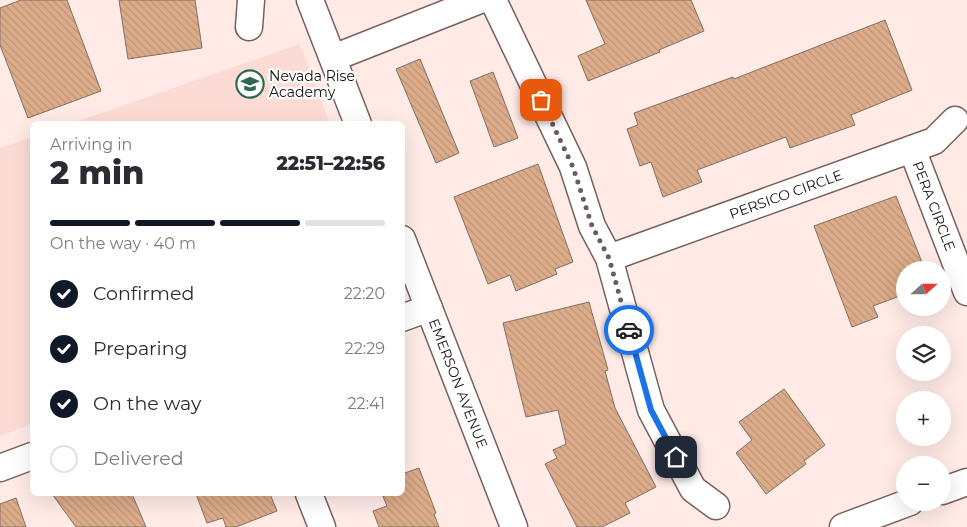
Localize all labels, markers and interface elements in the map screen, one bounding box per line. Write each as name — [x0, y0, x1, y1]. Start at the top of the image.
place label: Nevada Rise Academy — [269, 67, 355, 101]
school or university icon: Nevada Rise Academy — [235, 69, 265, 99]
pin — [520, 79, 562, 121]
icon: bag — [527, 86, 555, 114]
text: Arriving in — [50, 135, 132, 154]
text: 22:51–22:56 — [276, 152, 385, 175]
text: 2 min — [50, 153, 144, 192]
street label: PERA CIRCLE — [908, 158, 959, 253]
street label: PERSICO CIRCLE — [727, 166, 845, 223]
text: On the way · 40 m — [50, 234, 196, 253]
north arrow — [896, 261, 951, 316]
map controls — [896, 261, 951, 511]
icon: check — [50, 280, 78, 308]
text: Confirmed — [93, 282, 194, 305]
text: 22:20 — [344, 284, 385, 303]
courier — [604, 305, 654, 355]
street label: EMERSON AVENUE — [425, 316, 492, 451]
icon: car — [615, 316, 643, 344]
button: layers — [896, 326, 951, 381]
icon: check — [50, 335, 78, 363]
text: Preparing — [93, 337, 188, 360]
text: 22:29 — [345, 339, 385, 358]
icon: check — [50, 390, 78, 418]
button: + — [896, 391, 951, 446]
text: On the way — [93, 392, 201, 415]
text: 22:41 — [347, 394, 385, 413]
pin — [655, 436, 697, 478]
icon: home — [662, 443, 690, 471]
text: Delivered — [93, 447, 184, 470]
button: − — [896, 456, 951, 511]

